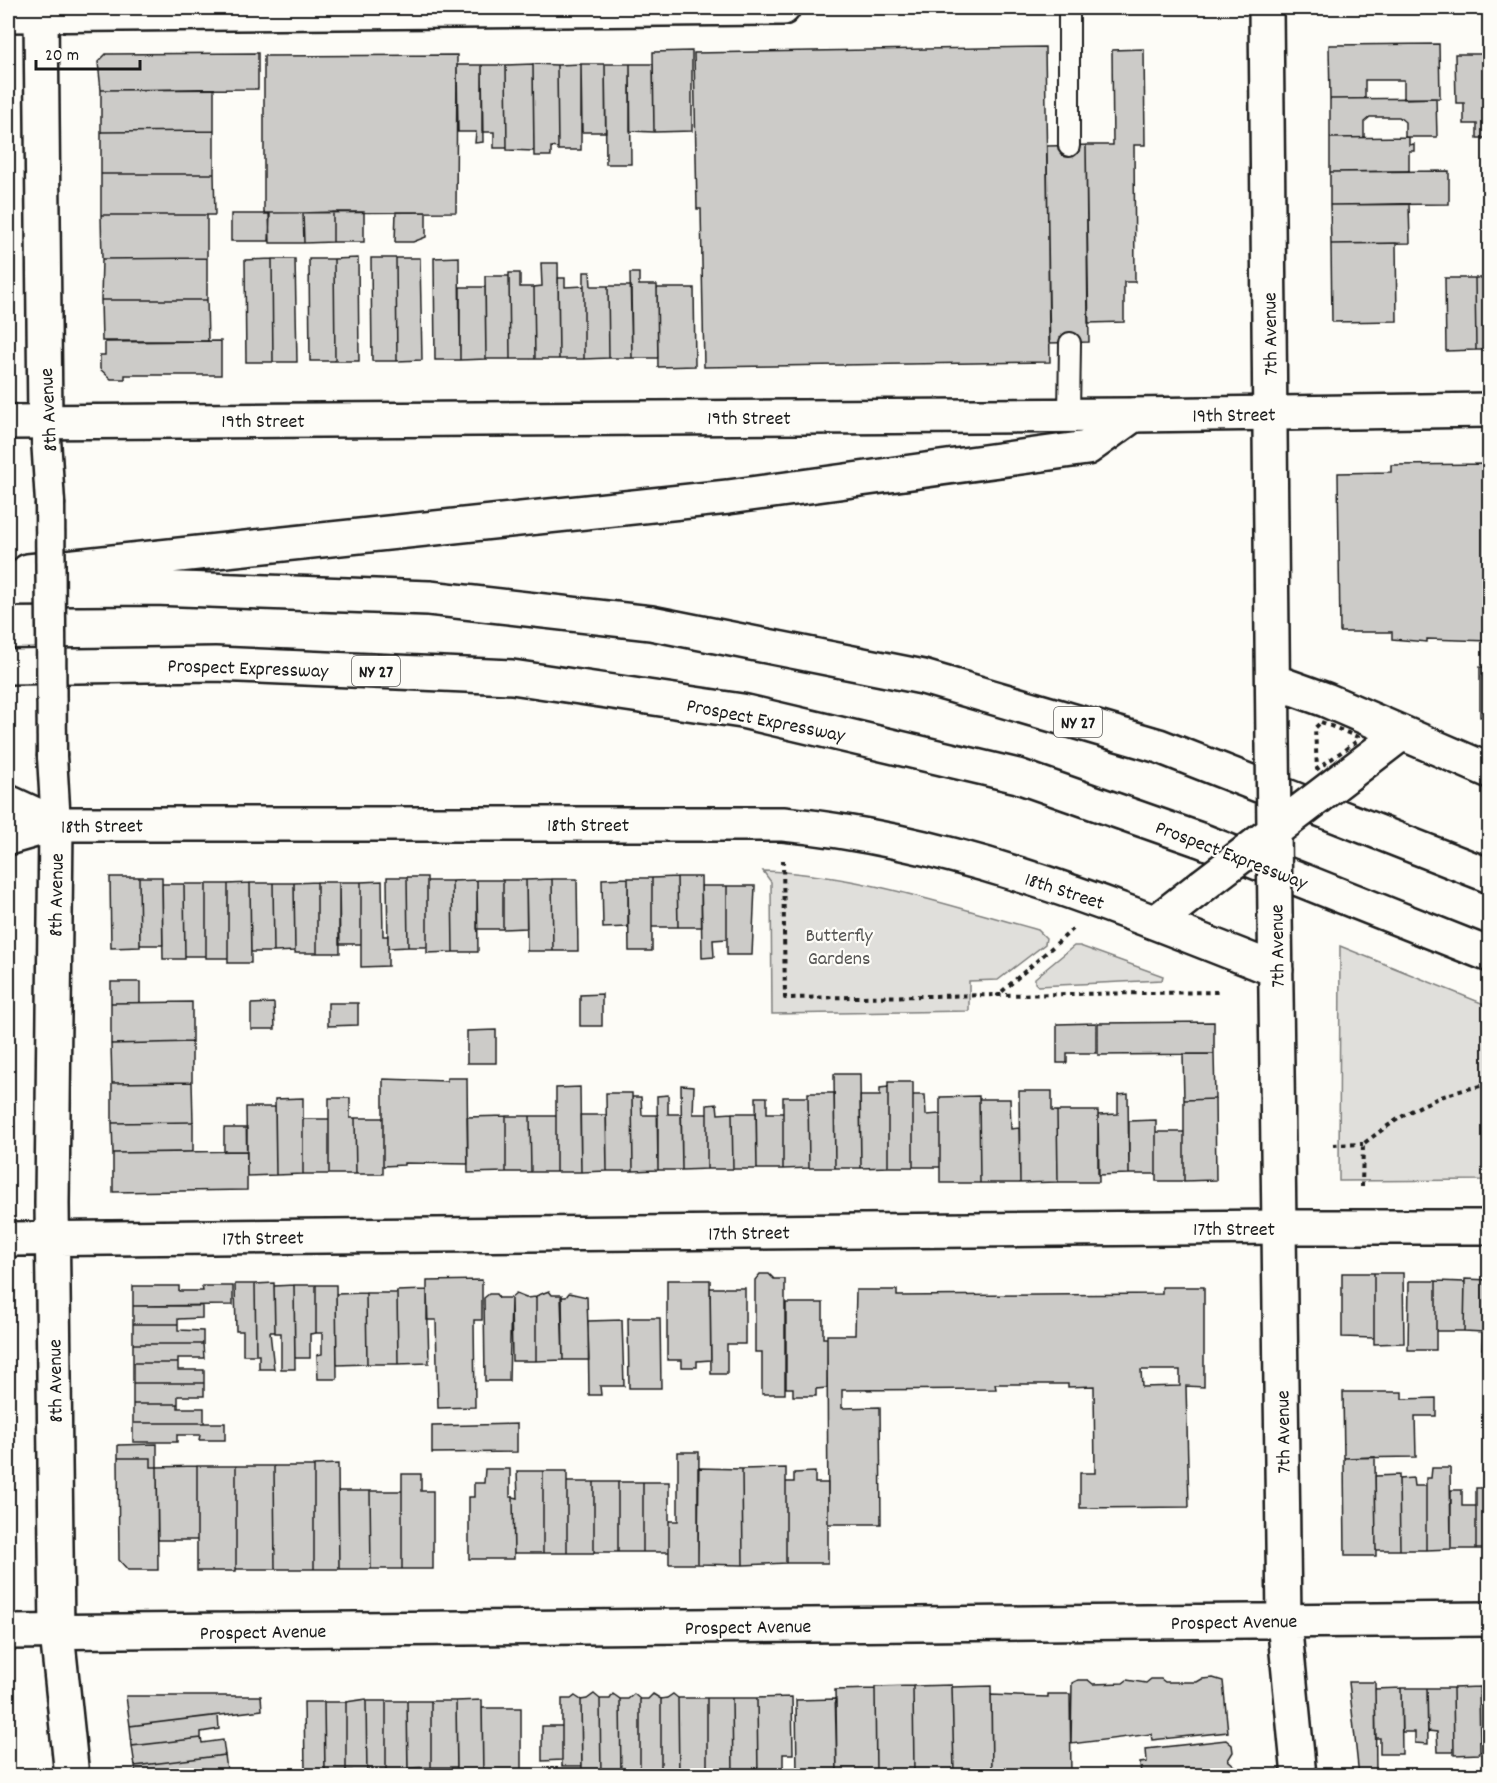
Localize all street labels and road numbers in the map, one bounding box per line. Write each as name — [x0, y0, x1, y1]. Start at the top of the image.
street label: 7th Avenue — [1257, 292, 1287, 376]
street label: 8th Avenue — [34, 367, 66, 452]
street label: 19th Street — [1192, 402, 1276, 432]
street label: 19th Street — [707, 406, 791, 434]
street label: 19th Street — [221, 409, 305, 437]
street label: Prospect Expressway — [167, 653, 330, 687]
road number: NY 27 — [352, 656, 400, 686]
street label: Prospect Expressway — [684, 693, 848, 751]
road number: NY 27 — [1054, 707, 1102, 737]
street label: 18th Street — [61, 813, 143, 843]
street label: 18th Street — [547, 813, 629, 841]
street label: Prospect Expressway — [1151, 815, 1312, 899]
street label: 8th Avenue — [43, 853, 73, 937]
street label: 18th Street — [1021, 867, 1107, 919]
street label: 7th Avenue — [1264, 904, 1294, 988]
street label: 17th Street — [1193, 1217, 1275, 1245]
street label: 17th Street — [708, 1220, 790, 1250]
street label: 17th Street — [222, 1225, 304, 1255]
street label: 8th Avenue — [42, 1339, 72, 1423]
street label: 7th Avenue — [1270, 1390, 1300, 1474]
street label: Prospect Avenue — [1171, 1609, 1298, 1639]
street label: Prospect Avenue — [685, 1614, 812, 1644]
street label: Prospect Avenue — [200, 1619, 327, 1649]

